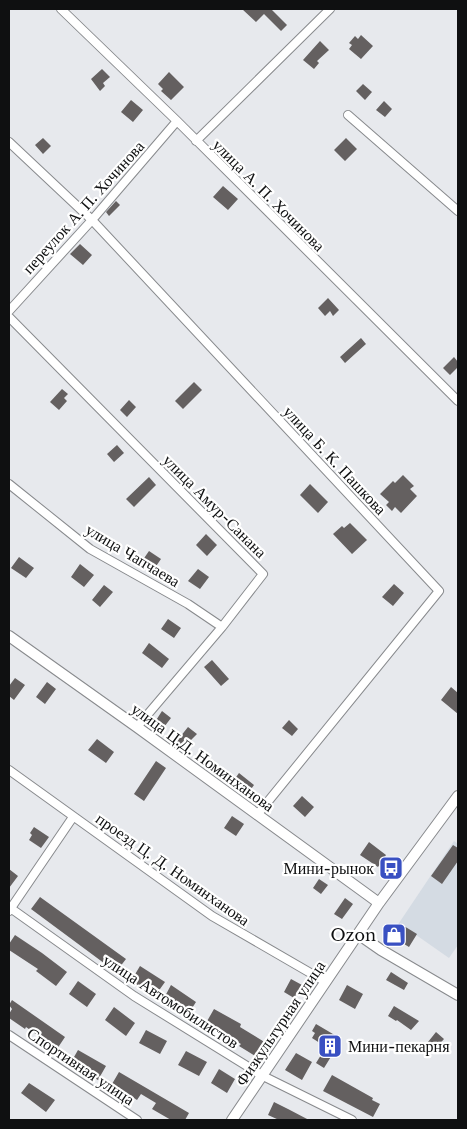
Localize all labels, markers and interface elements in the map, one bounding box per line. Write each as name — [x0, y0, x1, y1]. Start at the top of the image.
street label: улица А. П. Хочинова — [209, 135, 329, 255]
street label: переулок А. П. Хочинова — [18, 136, 148, 278]
street label: улица Б. К. Пашкова — [279, 401, 391, 519]
street label: улица Амур-Санана — [159, 450, 271, 562]
street label: улица Чапчаева — [82, 519, 184, 591]
street label: улица Ц.Д. Номинханова — [128, 698, 278, 816]
street label: проезд Ц. Д. Номинханова — [92, 808, 254, 930]
bus stop icon: Мини-рынок — [378, 855, 404, 881]
place label: Мини-рынок — [284, 858, 374, 878]
shop icon: Ozon — [381, 922, 407, 948]
place label: Ozon — [331, 925, 376, 945]
street label: улица Автомобилистов — [99, 950, 243, 1053]
street label: Физкультурная улица — [231, 956, 329, 1090]
street label: Спортивная улица — [23, 1023, 139, 1109]
building icon: Мини-пекарня — [317, 1033, 343, 1059]
place label: Мини-пекарня — [348, 1036, 450, 1056]

